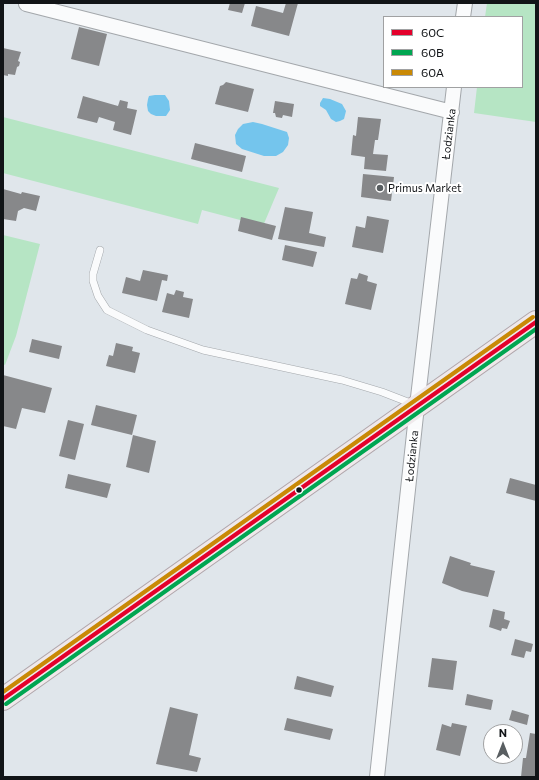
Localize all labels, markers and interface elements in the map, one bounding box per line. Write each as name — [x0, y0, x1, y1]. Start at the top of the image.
legend — [383, 16, 523, 88]
text: 60C — [421, 25, 444, 39]
text: 60B — [421, 45, 444, 59]
text: 60A — [421, 65, 444, 79]
street label: Łodzianka — [439, 108, 459, 160]
place label: Primus Market — [388, 181, 461, 195]
marker: Primus Market — [375, 183, 385, 193]
street label: Łodzianka — [403, 430, 421, 482]
unlabelled marker — [294, 485, 304, 495]
north arrow — [483, 724, 523, 764]
text: N — [499, 726, 507, 739]

